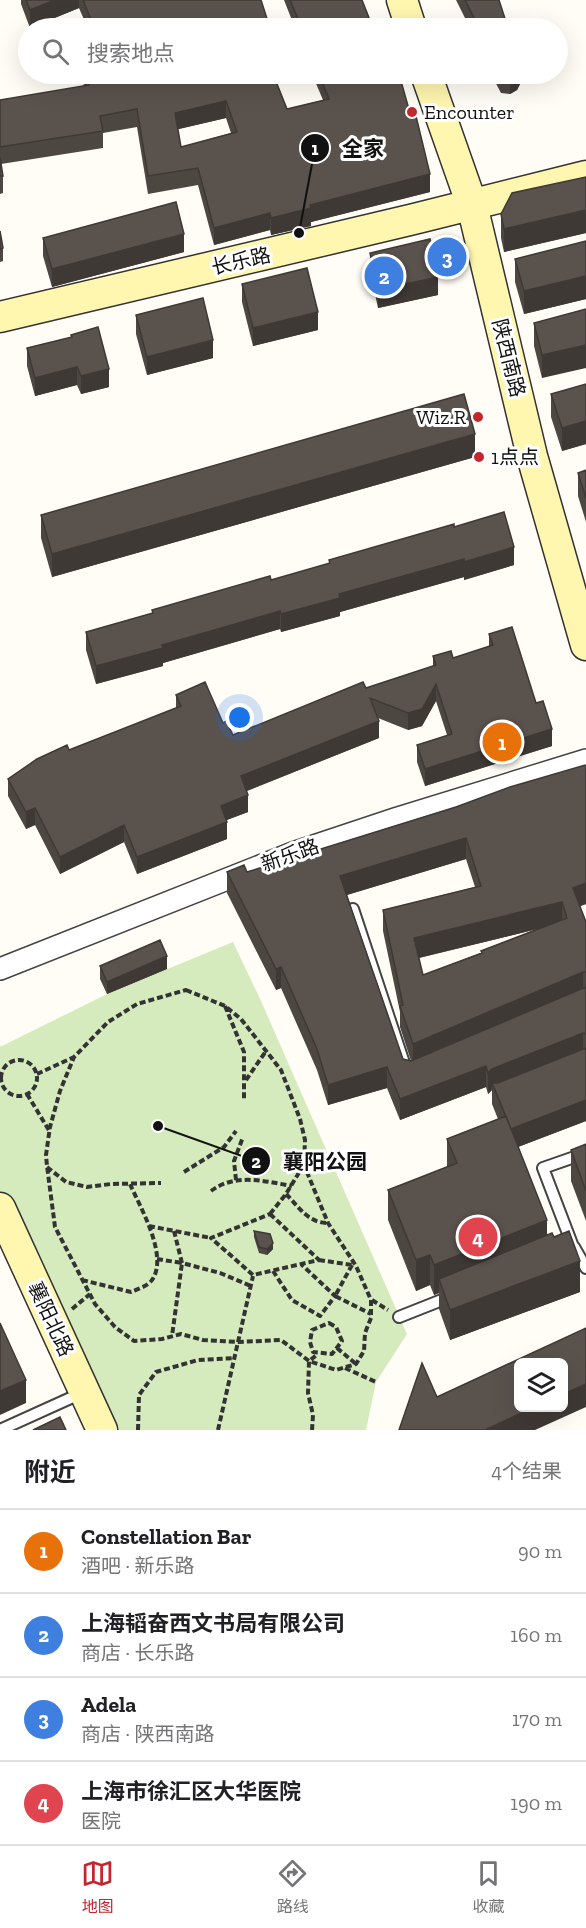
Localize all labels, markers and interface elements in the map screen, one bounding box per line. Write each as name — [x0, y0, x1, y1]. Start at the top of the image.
search box — [18, 18, 568, 84]
icon: search — [39, 35, 72, 68]
text: 搜索地点 — [87, 40, 175, 67]
place label: Encounter — [424, 100, 515, 124]
marker: Encounter — [405, 105, 419, 119]
callout: 全家 — [300, 129, 396, 168]
text: 全家 — [342, 136, 384, 161]
text: 1 — [311, 138, 319, 160]
pin: 3 — [428, 234, 466, 280]
street label: 长乐路 — [209, 243, 273, 279]
pin: 2 — [364, 254, 404, 298]
street label: 陕西南路 — [488, 316, 530, 400]
place label: Wiz.R — [416, 405, 467, 429]
marker: Wiz.R — [471, 410, 485, 424]
place label: 1点点 — [491, 445, 539, 469]
marker: 1点点 — [472, 450, 486, 464]
your location — [225, 703, 254, 732]
pin: 1 — [482, 720, 522, 764]
street label: 新乐路 — [258, 833, 322, 877]
callout: 襄阳公园 — [241, 1142, 379, 1181]
text: 襄阳公园 — [283, 1149, 367, 1174]
text: 2 — [251, 1151, 261, 1173]
pin: 4 — [458, 1214, 498, 1260]
street label: 襄阳北路 — [23, 1278, 79, 1360]
map controls — [514, 1358, 568, 1412]
button: layers — [514, 1358, 568, 1412]
text: 附近 — [24, 1456, 76, 1488]
text: 4个结果 — [491, 1459, 562, 1483]
text: Constellation Bar — [81, 1523, 251, 1550]
text: 1 — [39, 1539, 48, 1563]
text: 90 m — [518, 1539, 562, 1563]
text: 酒吧 · 新乐路 — [81, 1554, 194, 1578]
text: 上海韬奋西文书局有限公司 — [81, 1610, 345, 1637]
text: 2 — [38, 1623, 49, 1647]
text: 160 m — [510, 1623, 562, 1647]
text: 商店 · 长乐路 — [81, 1641, 194, 1665]
text: Adela — [81, 1691, 136, 1718]
text: 3 — [38, 1707, 49, 1731]
text: 170 m — [512, 1707, 562, 1731]
text: 商店 · 陕西南路 — [81, 1722, 214, 1746]
text: 上海市徐汇区大华医院 — [81, 1778, 301, 1805]
text: 4 — [38, 1791, 49, 1815]
text: 190 m — [510, 1791, 562, 1815]
text: 医院 — [81, 1809, 121, 1833]
tab: 地图 — [81, 1857, 114, 1917]
tab: 路线 — [276, 1857, 309, 1917]
tab: 收藏 — [472, 1857, 505, 1917]

